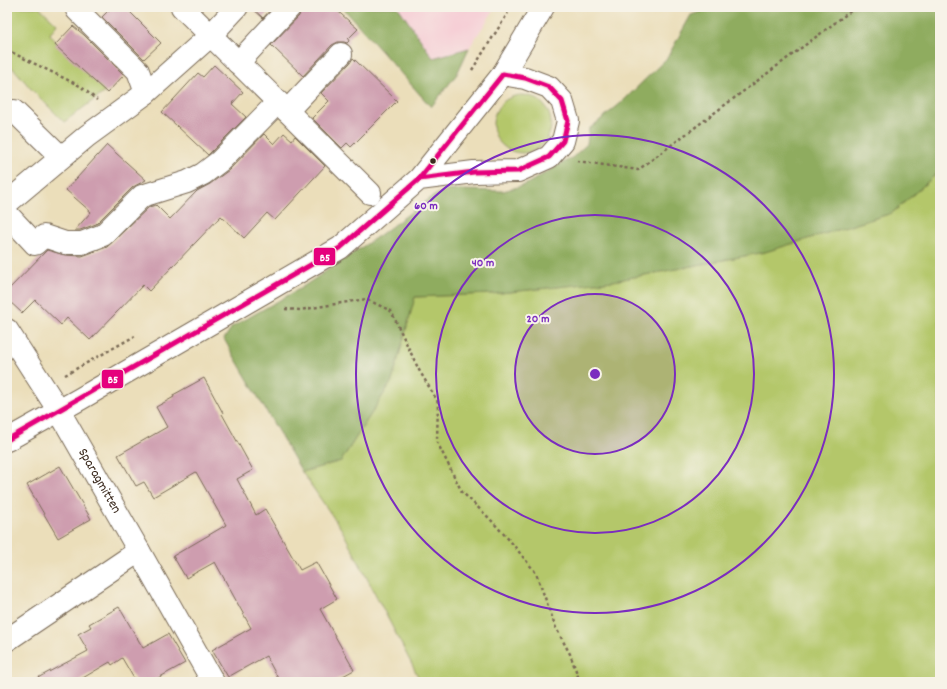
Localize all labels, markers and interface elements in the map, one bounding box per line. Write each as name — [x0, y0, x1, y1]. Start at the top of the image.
unlabelled marker — [428, 156, 438, 166]
text: 60 m — [414, 198, 438, 215]
line badge: B5 — [313, 247, 336, 266]
text: B5 — [320, 251, 330, 267]
text: 40 m — [472, 255, 494, 272]
text: 20 m — [527, 311, 549, 328]
centre of rings — [588, 367, 602, 381]
line badge: B5 — [101, 369, 124, 389]
text: B5 — [108, 373, 118, 389]
street label: Sparagmitten — [72, 445, 126, 517]

